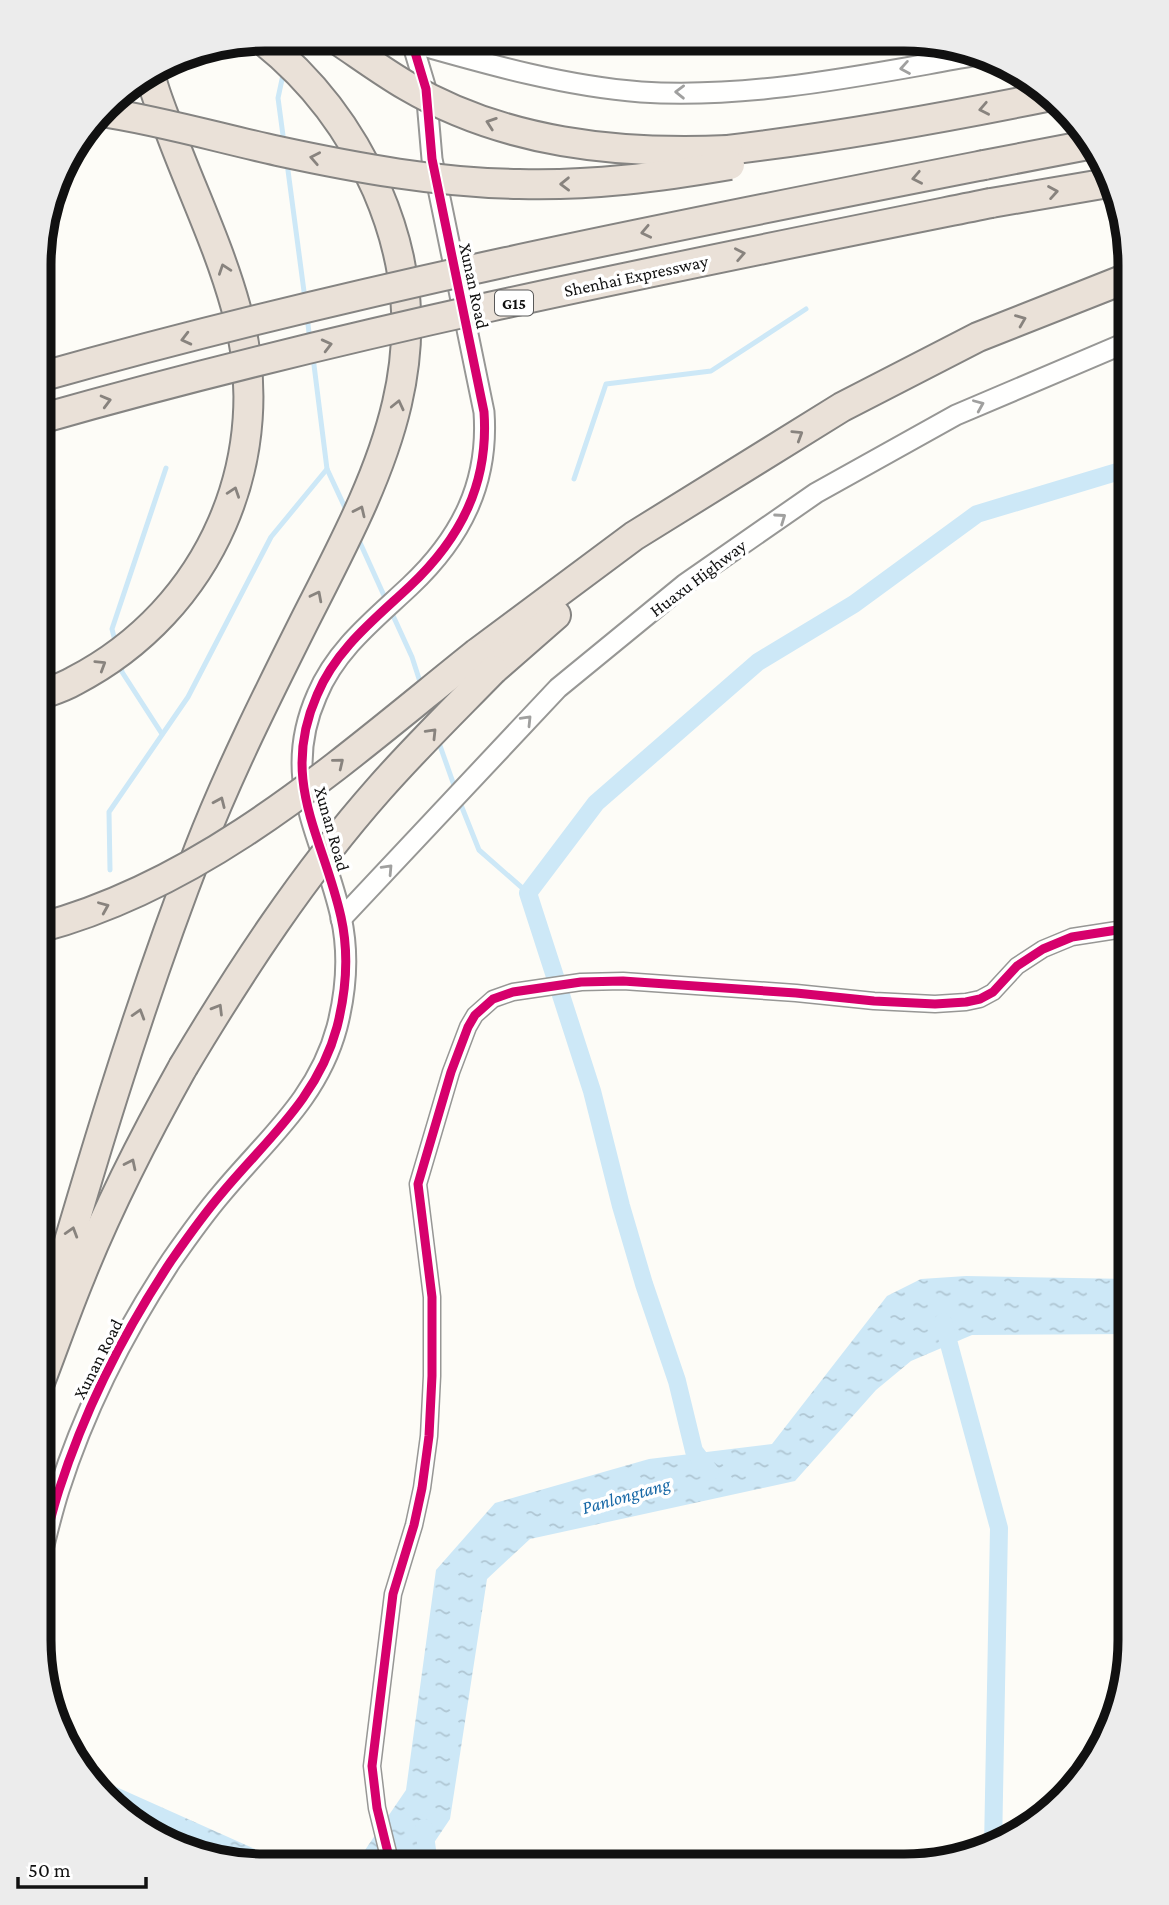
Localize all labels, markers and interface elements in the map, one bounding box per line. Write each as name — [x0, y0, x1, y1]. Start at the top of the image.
one-way arrow — [900, 60, 911, 75]
one-way arrow — [674, 84, 685, 100]
one-way arrow — [978, 101, 990, 116]
one-way arrow — [486, 117, 498, 131]
one-way arrow — [309, 151, 321, 166]
one-way arrow — [911, 169, 923, 184]
one-way arrow — [560, 176, 570, 192]
one-way arrow — [1047, 186, 1059, 201]
one-way arrow — [640, 223, 652, 238]
street label: Xunan Road — [455, 241, 493, 331]
one-way arrow — [734, 247, 746, 262]
street label: Shenhai Expressway — [562, 251, 711, 301]
one-way arrow — [218, 263, 232, 276]
road number: G15 — [495, 290, 533, 316]
one-way arrow — [1015, 314, 1027, 328]
one-way arrow — [180, 331, 192, 345]
one-way arrow — [321, 339, 333, 353]
one-way arrow — [100, 395, 112, 409]
one-way arrow — [390, 399, 404, 411]
one-way arrow — [972, 400, 984, 414]
one-way arrow — [790, 430, 803, 443]
one-way arrow — [226, 486, 241, 498]
one-way arrow — [352, 506, 366, 518]
one-way arrow — [773, 513, 786, 526]
street label: Huaxu Highway — [646, 535, 751, 621]
one-way arrow — [309, 591, 323, 604]
one-way arrow — [93, 661, 106, 674]
one-way arrow — [519, 716, 532, 729]
one-way arrow — [423, 728, 436, 741]
one-way arrow — [331, 759, 344, 771]
street label: Xunan Road — [310, 784, 354, 874]
one-way arrow — [212, 797, 226, 809]
one-way arrow — [379, 864, 392, 877]
one-way arrow — [97, 901, 110, 915]
one-way arrow — [210, 1004, 223, 1017]
one-way arrow — [131, 1009, 145, 1021]
one-way arrow — [123, 1159, 137, 1171]
one-way arrow — [63, 1226, 78, 1238]
street label: Xunan Road — [69, 1315, 127, 1402]
water label: Panlongtang — [579, 1473, 673, 1518]
scale bar — [18, 1846, 145, 1890]
text: 50 m — [28, 1858, 71, 1882]

